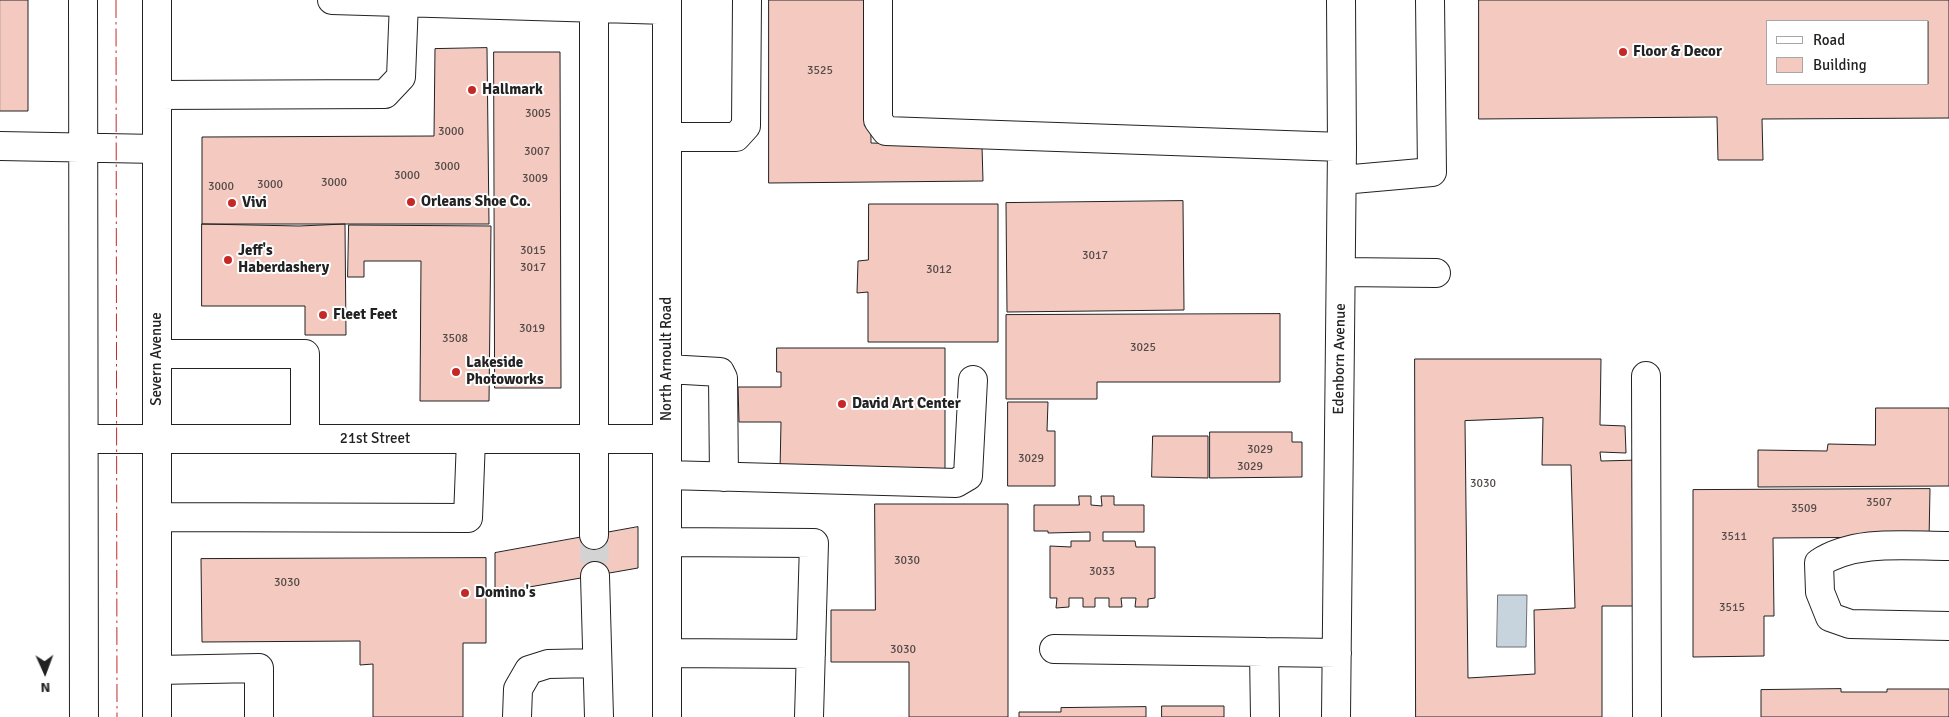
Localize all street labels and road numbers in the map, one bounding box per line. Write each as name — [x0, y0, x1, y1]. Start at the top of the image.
street label: North Arnoult Road — [658, 297, 676, 421]
street label: Edenborn Avenue — [1330, 303, 1350, 415]
street label: Severn Avenue — [148, 312, 166, 406]
street label: 21st Street — [340, 430, 410, 448]

